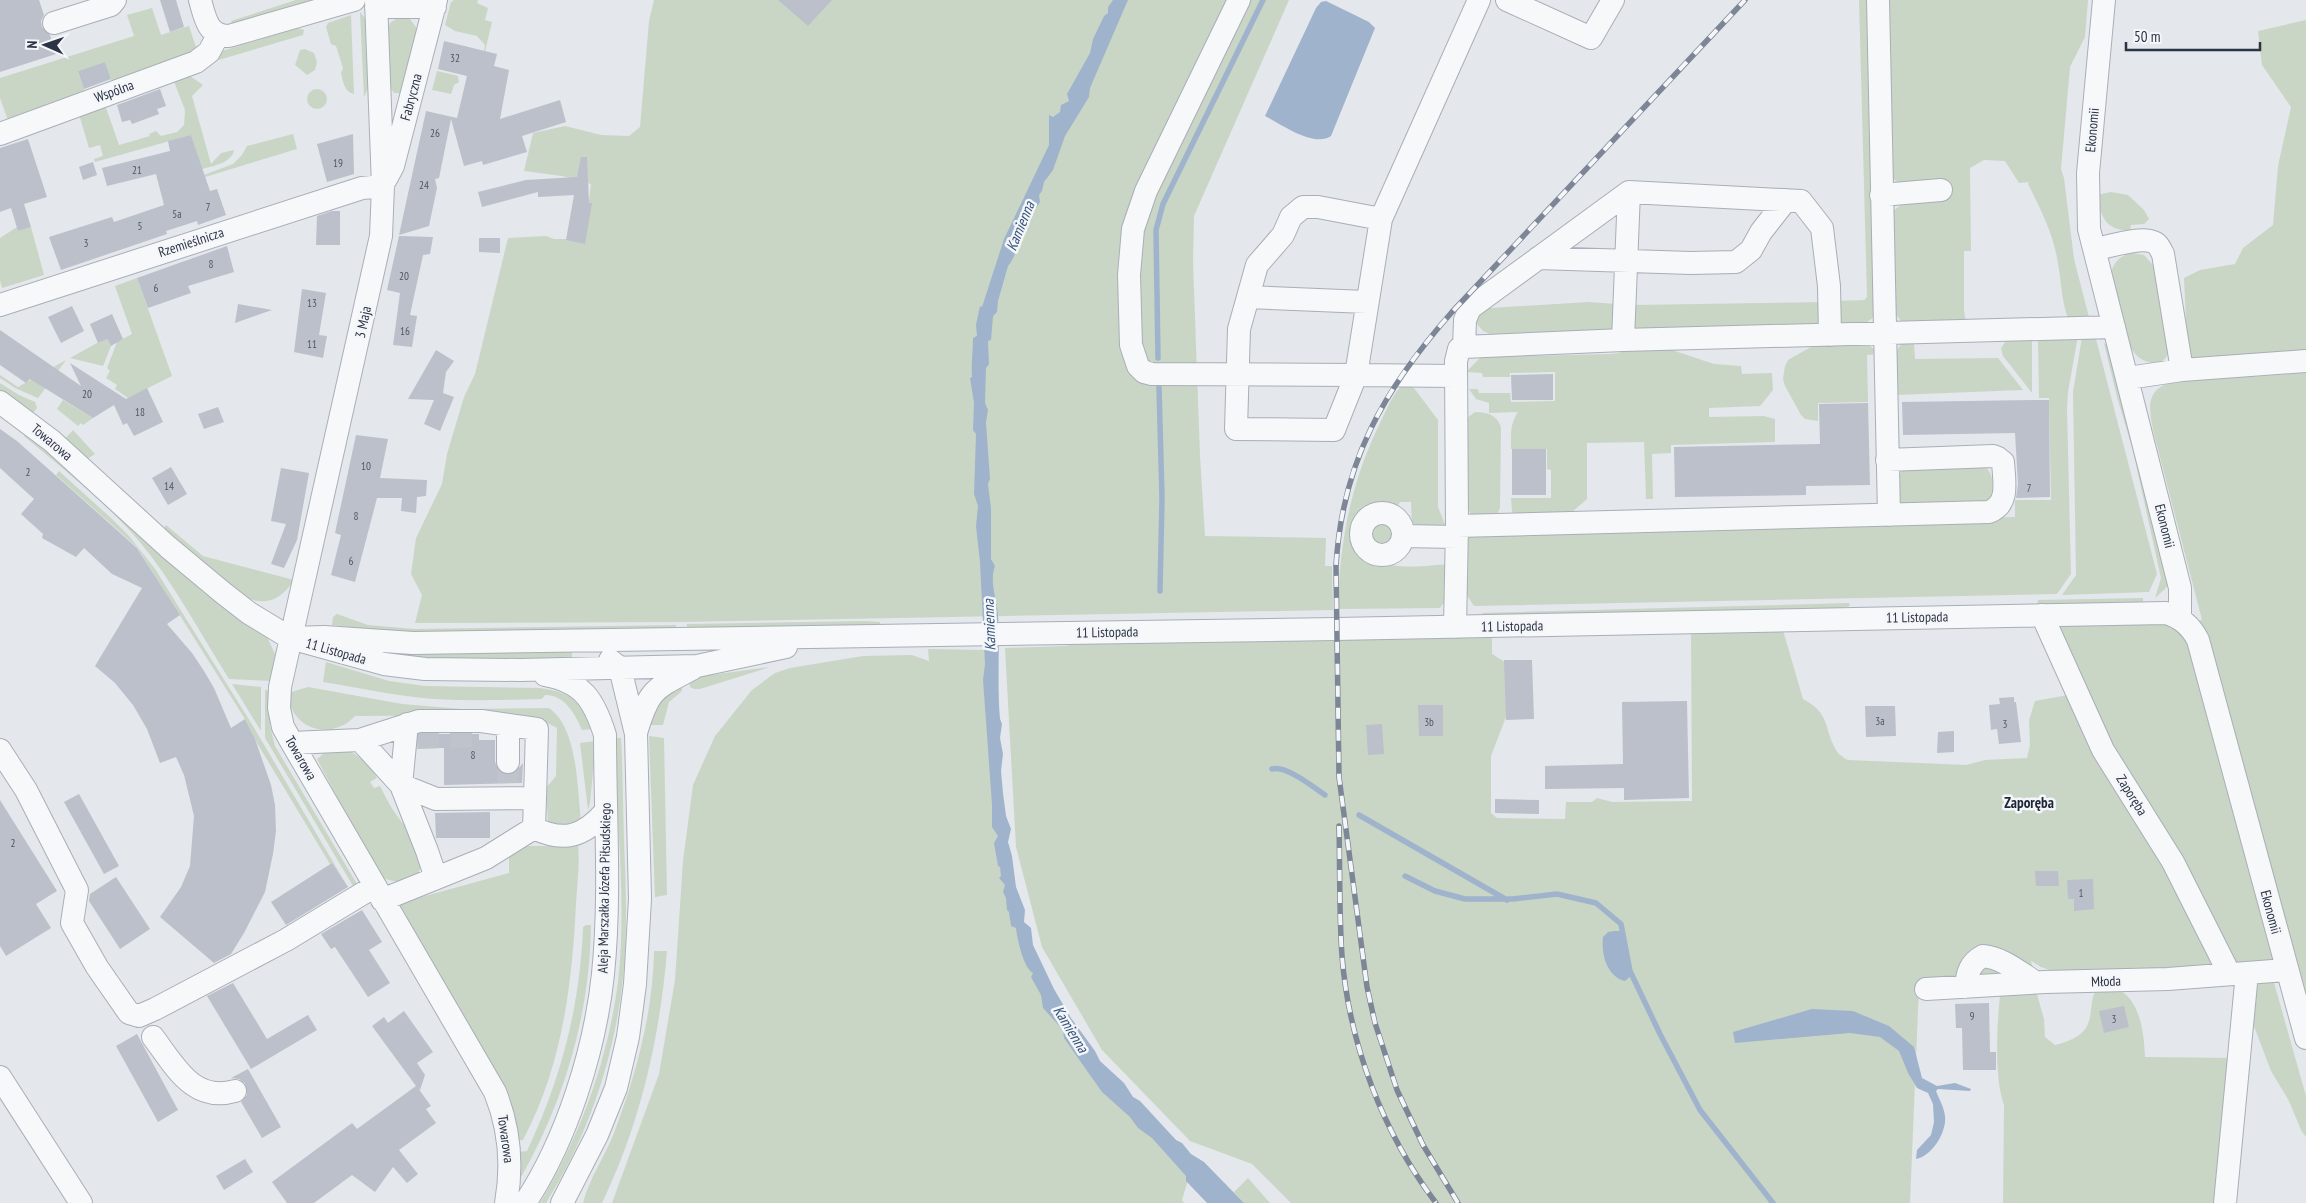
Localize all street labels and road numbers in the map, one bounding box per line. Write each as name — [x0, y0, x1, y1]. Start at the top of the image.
street label: Fabryczna — [396, 71, 426, 123]
street label: Wspólna — [92, 76, 136, 106]
street label: Ekonomii — [2081, 107, 2103, 153]
street label: Rzemieślnicza — [156, 223, 226, 261]
street label: 3 Maja — [351, 304, 375, 340]
street label: Towarowa — [28, 420, 76, 464]
street label: Ekonomii — [2151, 502, 2179, 550]
street label: 11 Listopada — [1886, 607, 1948, 627]
street label: 11 Listopada — [1481, 616, 1543, 636]
street label: 11 Listopada — [1076, 622, 1138, 642]
street label: 11 Listopada — [304, 634, 368, 668]
street label: Towarowa — [281, 733, 321, 783]
street label: Zaporęba — [2112, 771, 2152, 819]
street label: Aleja Marszałka Józefa Piłsudskiego — [594, 802, 614, 974]
street label: Ekonomii — [2257, 888, 2285, 936]
street label: Młoda — [2091, 971, 2121, 991]
street label: Towarowa — [494, 1114, 518, 1164]

